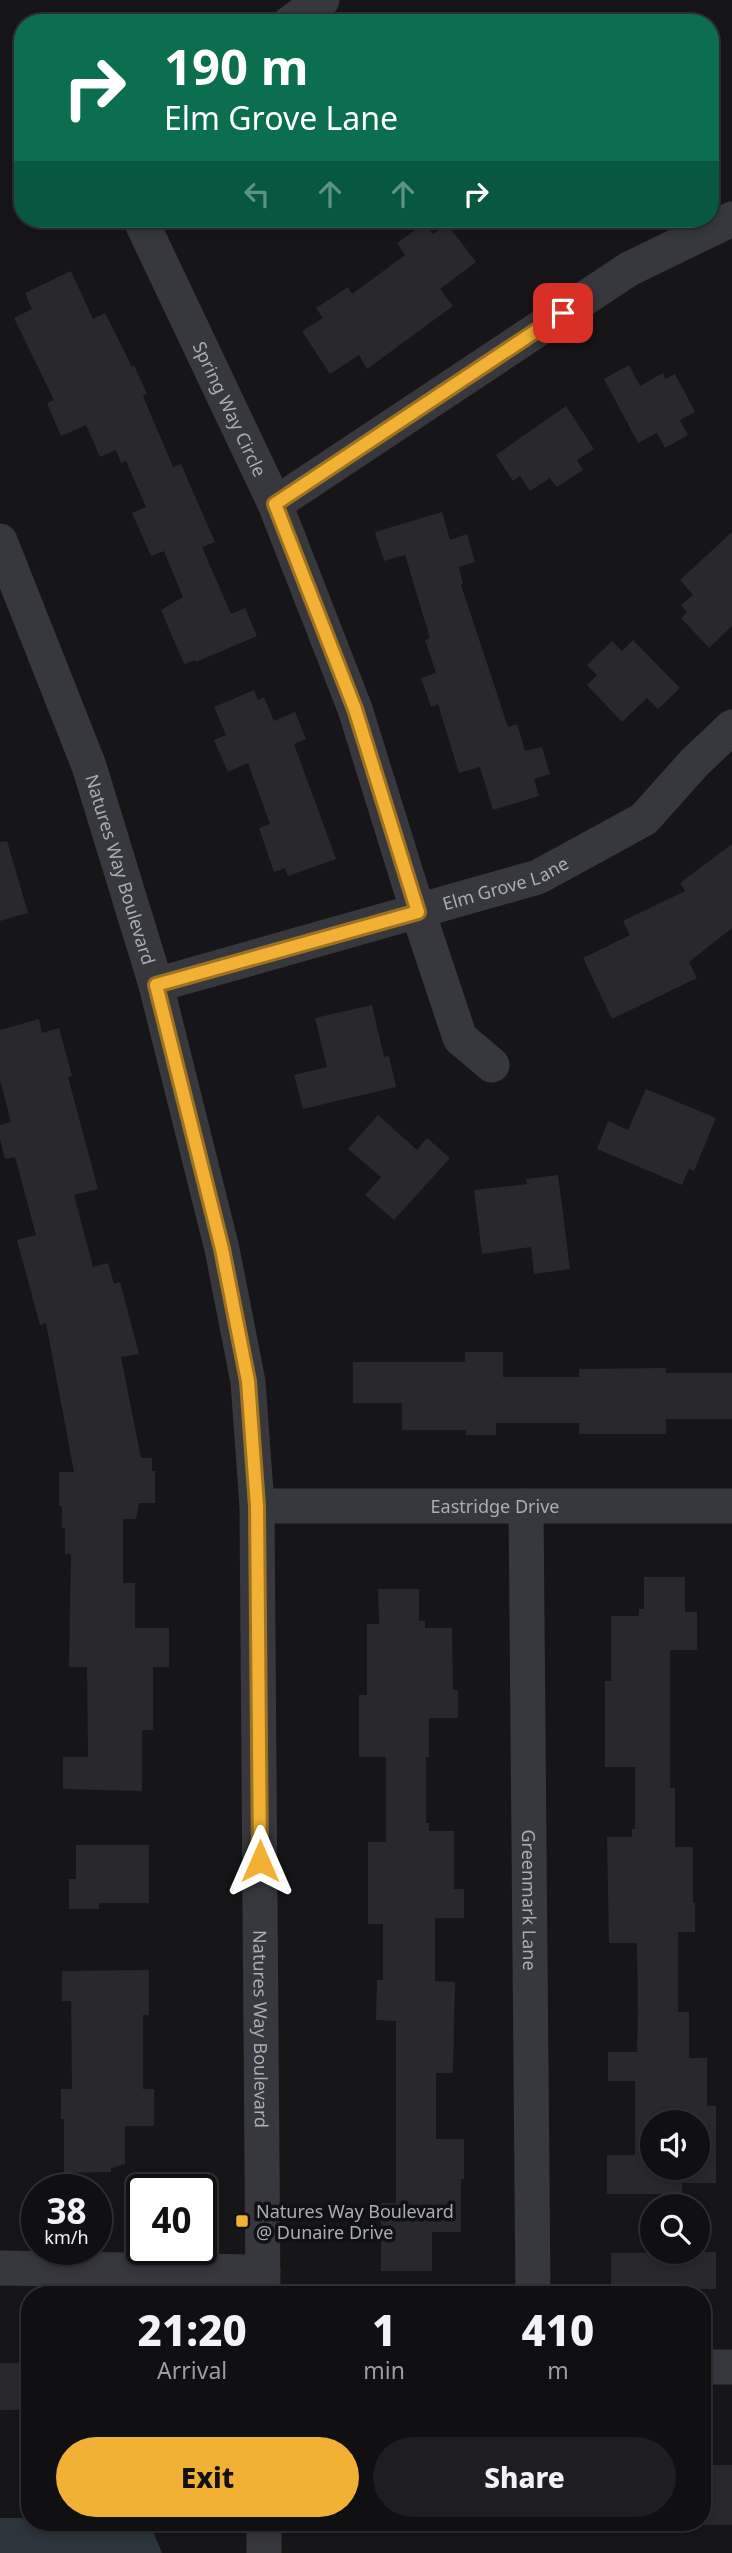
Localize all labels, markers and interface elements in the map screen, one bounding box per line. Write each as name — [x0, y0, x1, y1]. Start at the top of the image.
text: 190 m — [164, 33, 309, 99]
icon: right — [49, 42, 140, 133]
text: Elm Grove Lane — [164, 96, 398, 139]
icon: left — [238, 175, 276, 213]
icon: ahead — [311, 175, 349, 213]
icon: ahead — [384, 175, 422, 213]
icon: right — [457, 175, 495, 213]
pin — [533, 283, 593, 343]
icon: arrive — [544, 294, 582, 332]
street label: Spring Way Circle — [188, 337, 272, 480]
street label: Natures Way Boulevard — [80, 771, 161, 967]
street label: Elm Grove Lane — [440, 851, 573, 915]
street label: Eastridge Drive — [431, 1494, 559, 1518]
position arrow — [223, 1824, 297, 1898]
street label: Greenmark Lane — [517, 1829, 542, 1971]
street label: Natures Way Boulevard — [248, 1930, 274, 2128]
map controls — [640, 2110, 710, 2264]
button: sound — [640, 2110, 710, 2180]
speed limit sign: 40 — [126, 2174, 217, 2265]
text: 38 — [46, 2187, 87, 2234]
button: search — [640, 2194, 710, 2264]
place label: Natures Way Boulevard @ Dunaire Drive — [256, 2199, 454, 2244]
marker: Natures Way Boulevard @ Dunaire Drive — [234, 2213, 250, 2229]
text: km/h — [44, 2225, 89, 2249]
text: 21:20 — [138, 2301, 247, 2358]
text: 1 — [372, 2301, 396, 2358]
text: 410 — [522, 2301, 594, 2358]
text: Arrival — [157, 2354, 227, 2386]
text: min — [363, 2354, 405, 2386]
text: m — [547, 2354, 569, 2386]
button: Exit — [56, 2437, 359, 2517]
button: Share — [373, 2437, 676, 2517]

